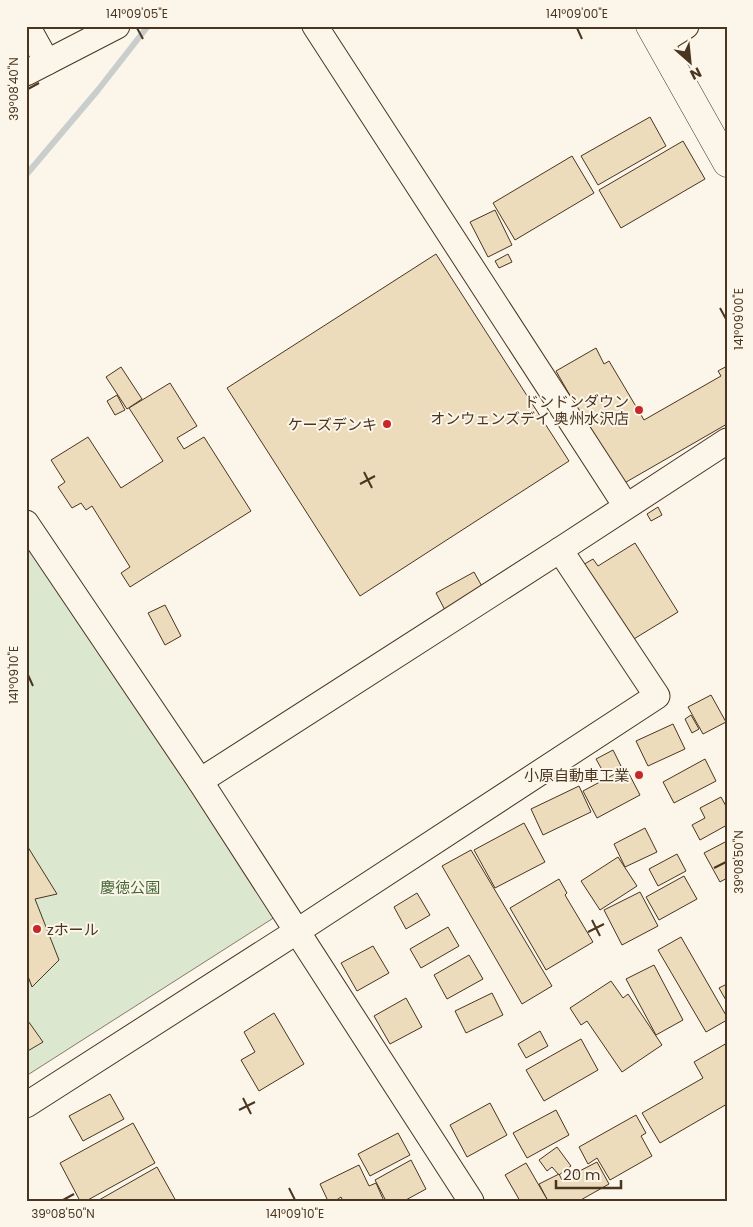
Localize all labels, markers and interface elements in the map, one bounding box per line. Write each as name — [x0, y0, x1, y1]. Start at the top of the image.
text: 141°09'05"E — [106, 5, 168, 22]
text: 141°09'00"E — [546, 5, 608, 22]
north arrow — [666, 38, 716, 88]
text: 39°08'40"N — [5, 57, 22, 121]
text: N — [687, 62, 705, 85]
text: 141°09'00"E — [730, 288, 747, 350]
place label: ドンドンダウン オンウェンズデイ 奥州水沢店 — [430, 391, 629, 429]
marker: ドンドンダウン オンウェンズデイ 奥州水沢店 — [633, 404, 645, 416]
place label: ケーズデンキ — [288, 414, 377, 435]
marker: ケーズデンキ — [381, 418, 393, 430]
text: 141°09'10"E — [5, 646, 22, 704]
place label: 小原自動車工業 — [524, 765, 629, 786]
marker: 小原自動車工業 — [633, 769, 645, 781]
text: 39°08'50"N — [730, 830, 747, 894]
park label: 慶徳公園 — [100, 877, 160, 898]
place label: zホール — [47, 919, 99, 940]
marker: zホール — [31, 923, 43, 935]
scale bar — [556, 1157, 620, 1189]
text: 20 m — [563, 1164, 601, 1185]
text: 39°08'50"N — [31, 1205, 95, 1222]
text: 141°09'10"E — [266, 1205, 324, 1222]

